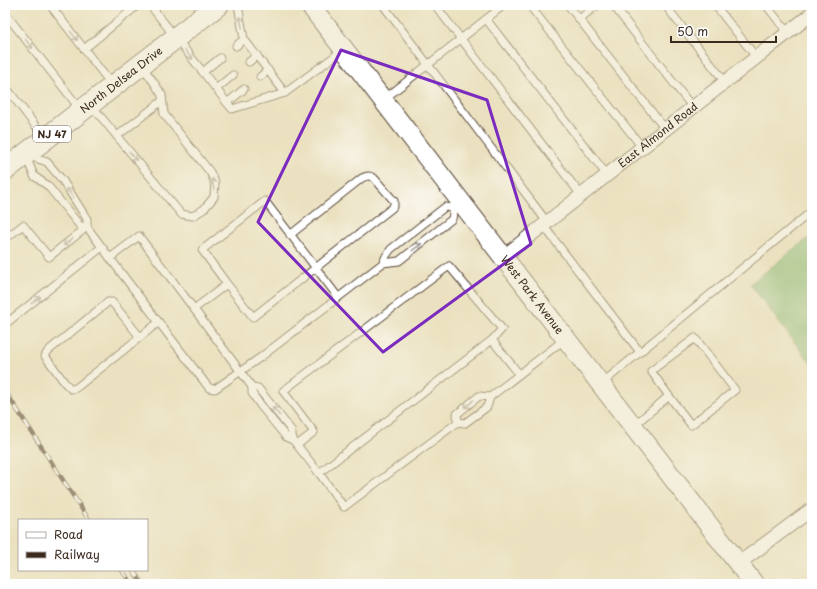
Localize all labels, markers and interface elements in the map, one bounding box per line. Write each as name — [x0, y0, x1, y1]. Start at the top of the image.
one-way arrow — [237, 16, 245, 29]
scale bar — [671, 18, 776, 44]
text: 50 m — [677, 22, 708, 40]
one-way arrow — [70, 30, 78, 41]
one-way arrow — [25, 38, 33, 49]
street label: North Delsea Drive — [76, 42, 166, 117]
one-way arrow — [185, 50, 194, 60]
street label: East Almond Road — [614, 98, 701, 172]
road number: NJ 47 — [33, 126, 71, 142]
one-way arrow — [128, 150, 137, 161]
one-way arrow — [209, 178, 217, 191]
one-way arrow — [66, 188, 74, 199]
one-way arrow — [63, 238, 74, 246]
one-way arrow — [411, 243, 422, 252]
street label: West Park Avenue — [497, 251, 568, 337]
one-way arrow — [31, 295, 42, 304]
one-way arrow — [464, 400, 474, 409]
one-way arrow — [272, 405, 280, 416]
legend — [18, 519, 148, 571]
text: Road — [54, 525, 83, 543]
text: Railway — [54, 545, 100, 563]

